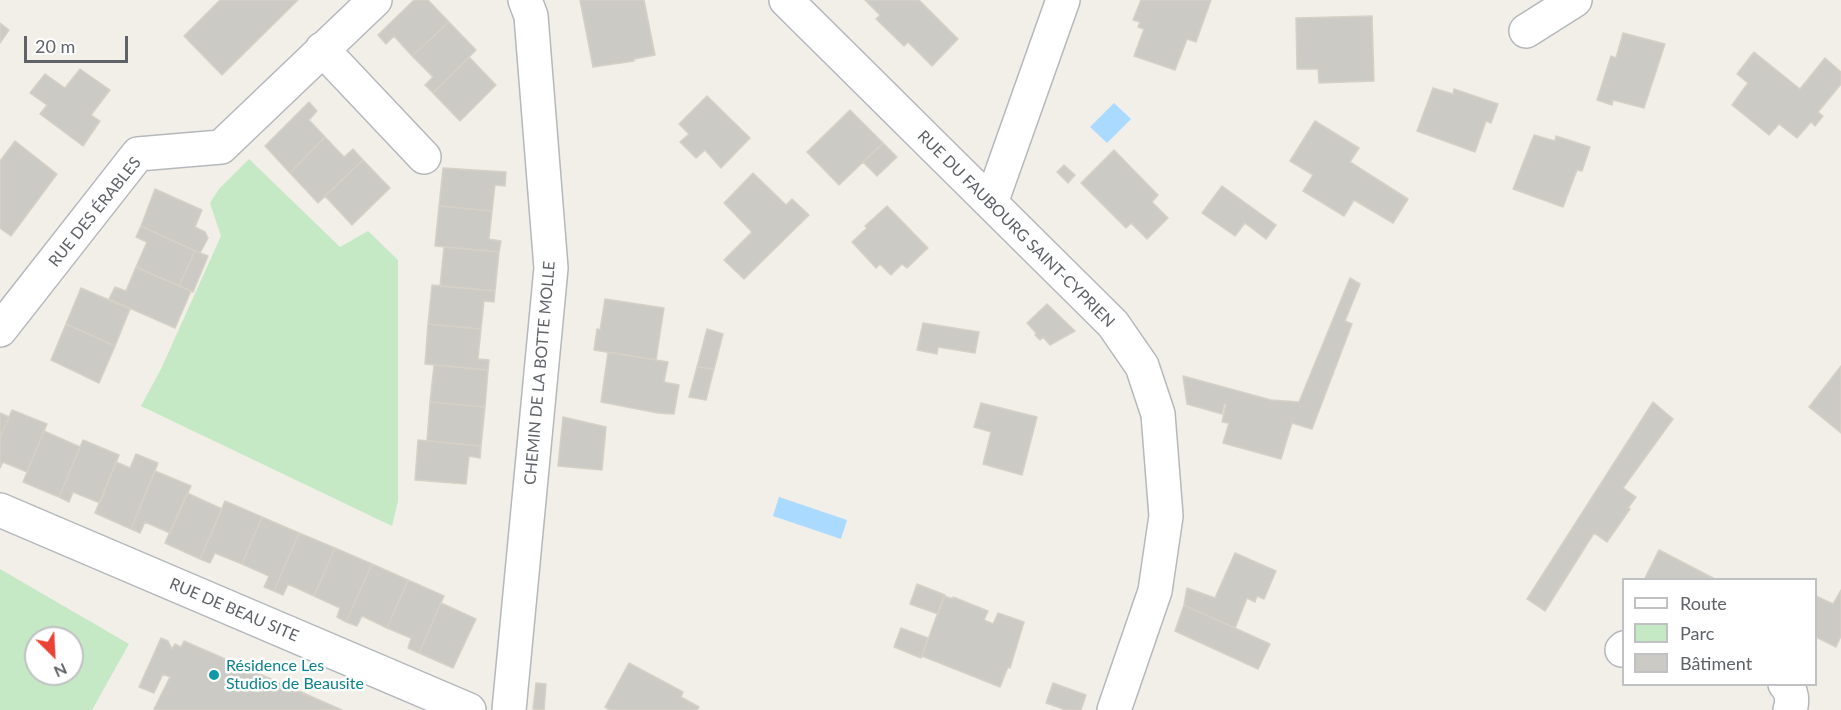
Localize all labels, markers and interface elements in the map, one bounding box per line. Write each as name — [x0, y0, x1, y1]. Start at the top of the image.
scale bar — [27, 24, 130, 62]
text: 20 m — [35, 35, 75, 57]
street label: RUE DU FAUBOURG SAINT-CYPRIEN — [913, 126, 1119, 332]
street label: RUE DES ÉRABLES — [45, 153, 145, 271]
street label: CHEMIN DE LA BOTTE MOLLE — [521, 260, 559, 486]
street label: RUE DE BEAU SITE — [167, 574, 301, 646]
legend — [1622, 578, 1817, 686]
text: Route — [1680, 592, 1727, 614]
text: Parc — [1680, 622, 1714, 644]
north arrow — [24, 626, 84, 686]
text: Bâtiment — [1680, 652, 1752, 674]
place label: Résidence Les Studios de Beausite — [226, 656, 364, 694]
text: N — [51, 660, 70, 682]
marker: Résidence Les Studios de Beausite — [207, 668, 221, 682]

